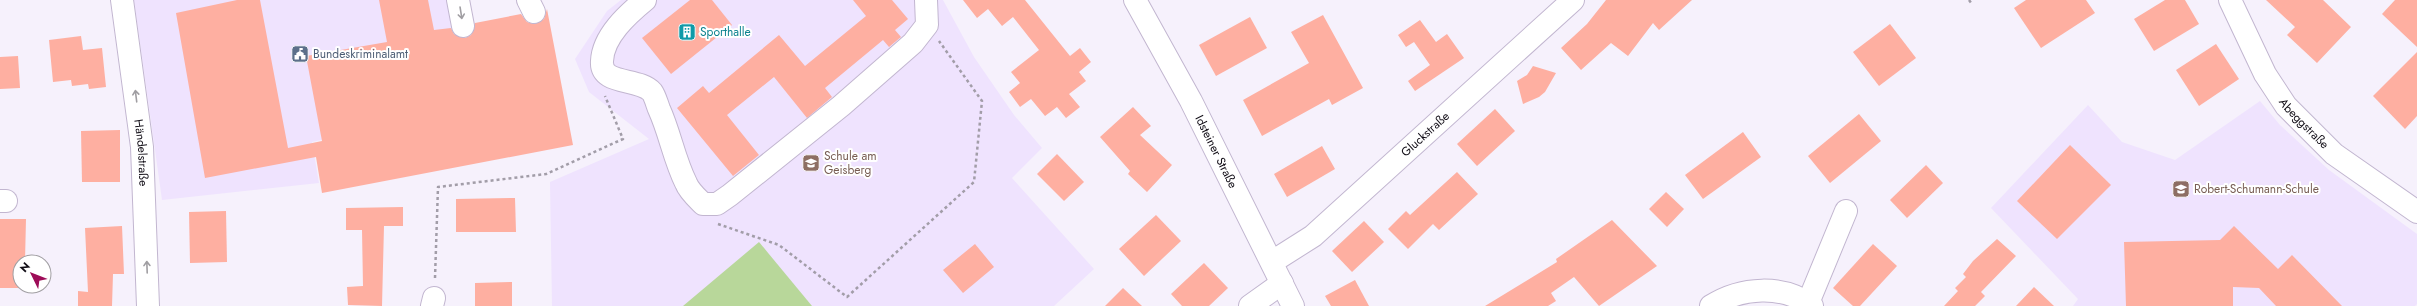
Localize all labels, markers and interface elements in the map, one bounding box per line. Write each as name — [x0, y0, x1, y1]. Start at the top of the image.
one-way arrow — [457, 6, 465, 19]
building icon: Sporthalle — [677, 22, 697, 42]
place label: Sporthalle — [700, 23, 751, 41]
public building icon: Bundeskriminalamt — [290, 44, 310, 64]
place label: Bundeskriminalamt — [313, 45, 408, 63]
one-way arrow — [132, 89, 139, 102]
street label: Abeggstraße — [2274, 95, 2333, 153]
street label: Gluckstraße — [1397, 107, 1453, 161]
street label: Idsteiner Straße — [1190, 112, 1242, 191]
street label: Händelstraße — [129, 118, 152, 187]
place label: Schule am Geisberg — [824, 147, 877, 179]
school or university icon: Schule am Geisberg — [801, 153, 821, 173]
school or university icon: Robert-Schumann-Schule — [2171, 179, 2191, 199]
place label: Robert-Schumann-Schule — [2194, 180, 2319, 198]
north arrow — [12, 254, 52, 294]
text: N — [16, 259, 34, 276]
one-way arrow — [143, 261, 151, 274]

